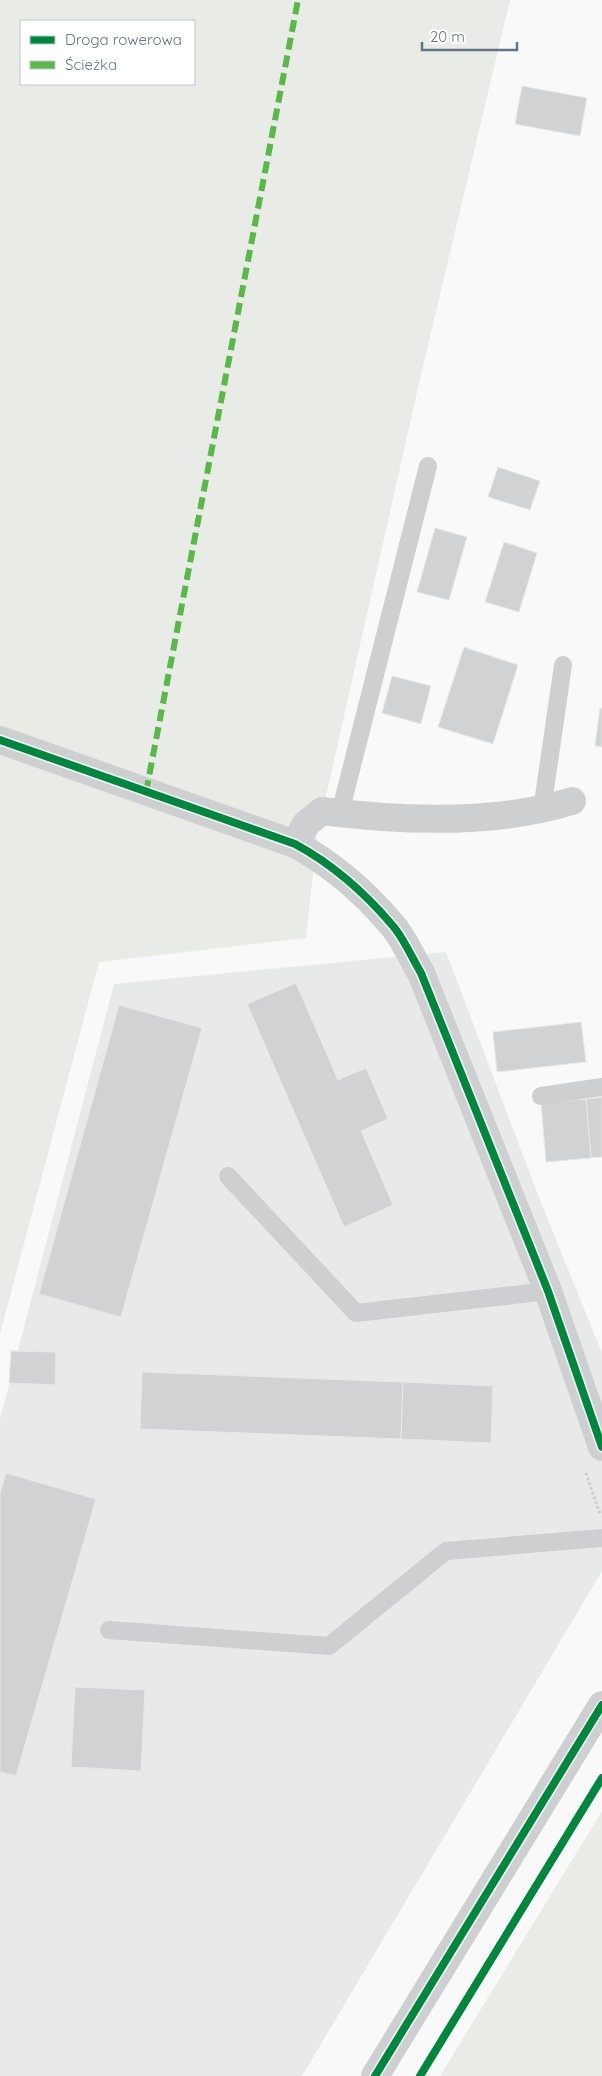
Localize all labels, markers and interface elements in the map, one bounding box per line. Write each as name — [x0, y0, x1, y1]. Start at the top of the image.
legend — [20, 20, 195, 85]
scale bar — [422, 20, 517, 52]
text: 20 m — [430, 27, 465, 46]
text: Droga rowerowa — [65, 30, 182, 49]
text: Ścieżka — [65, 55, 117, 74]

